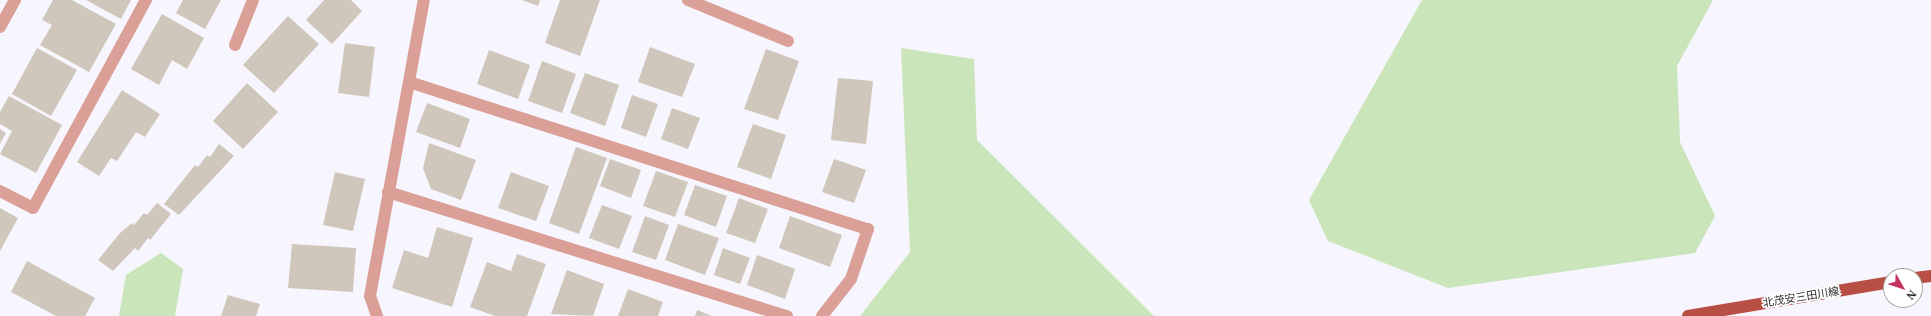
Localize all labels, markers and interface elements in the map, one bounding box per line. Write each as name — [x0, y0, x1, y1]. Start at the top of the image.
north arrow — [1883, 268, 1923, 308]
street label: 北茂安三田川線 — [1762, 284, 1840, 310]
text: N — [1903, 287, 1920, 303]

